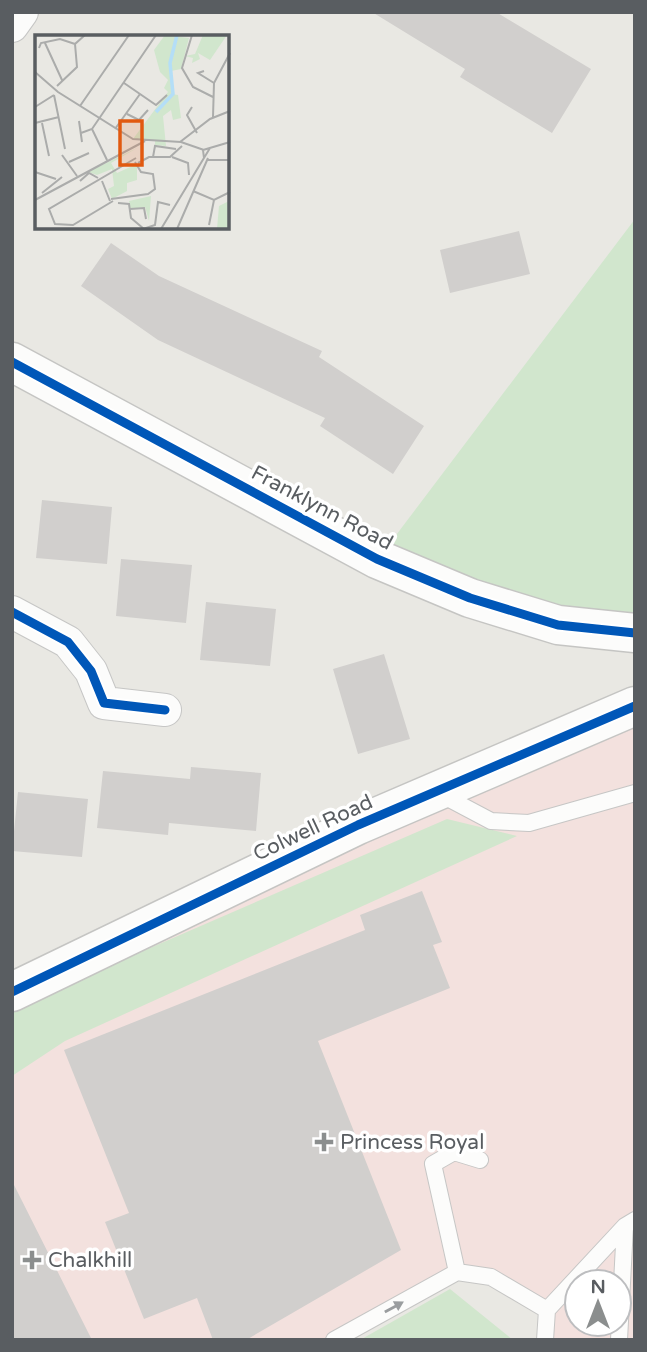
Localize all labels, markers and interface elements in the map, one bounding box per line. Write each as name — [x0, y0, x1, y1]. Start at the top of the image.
inset map — [35, 35, 229, 229]
street label: Franklynn Road — [247, 460, 397, 556]
street label: Colwell Road — [249, 789, 377, 867]
place label: Princess Royal — [340, 1130, 484, 1155]
marker: Princess Royal — [314, 1132, 334, 1152]
place label: Chalkhill — [48, 1248, 132, 1273]
marker: Chalkhill — [22, 1250, 42, 1270]
north arrow — [563, 1268, 633, 1338]
text: N — [590, 1276, 606, 1298]
one-way arrow — [384, 1301, 404, 1313]

